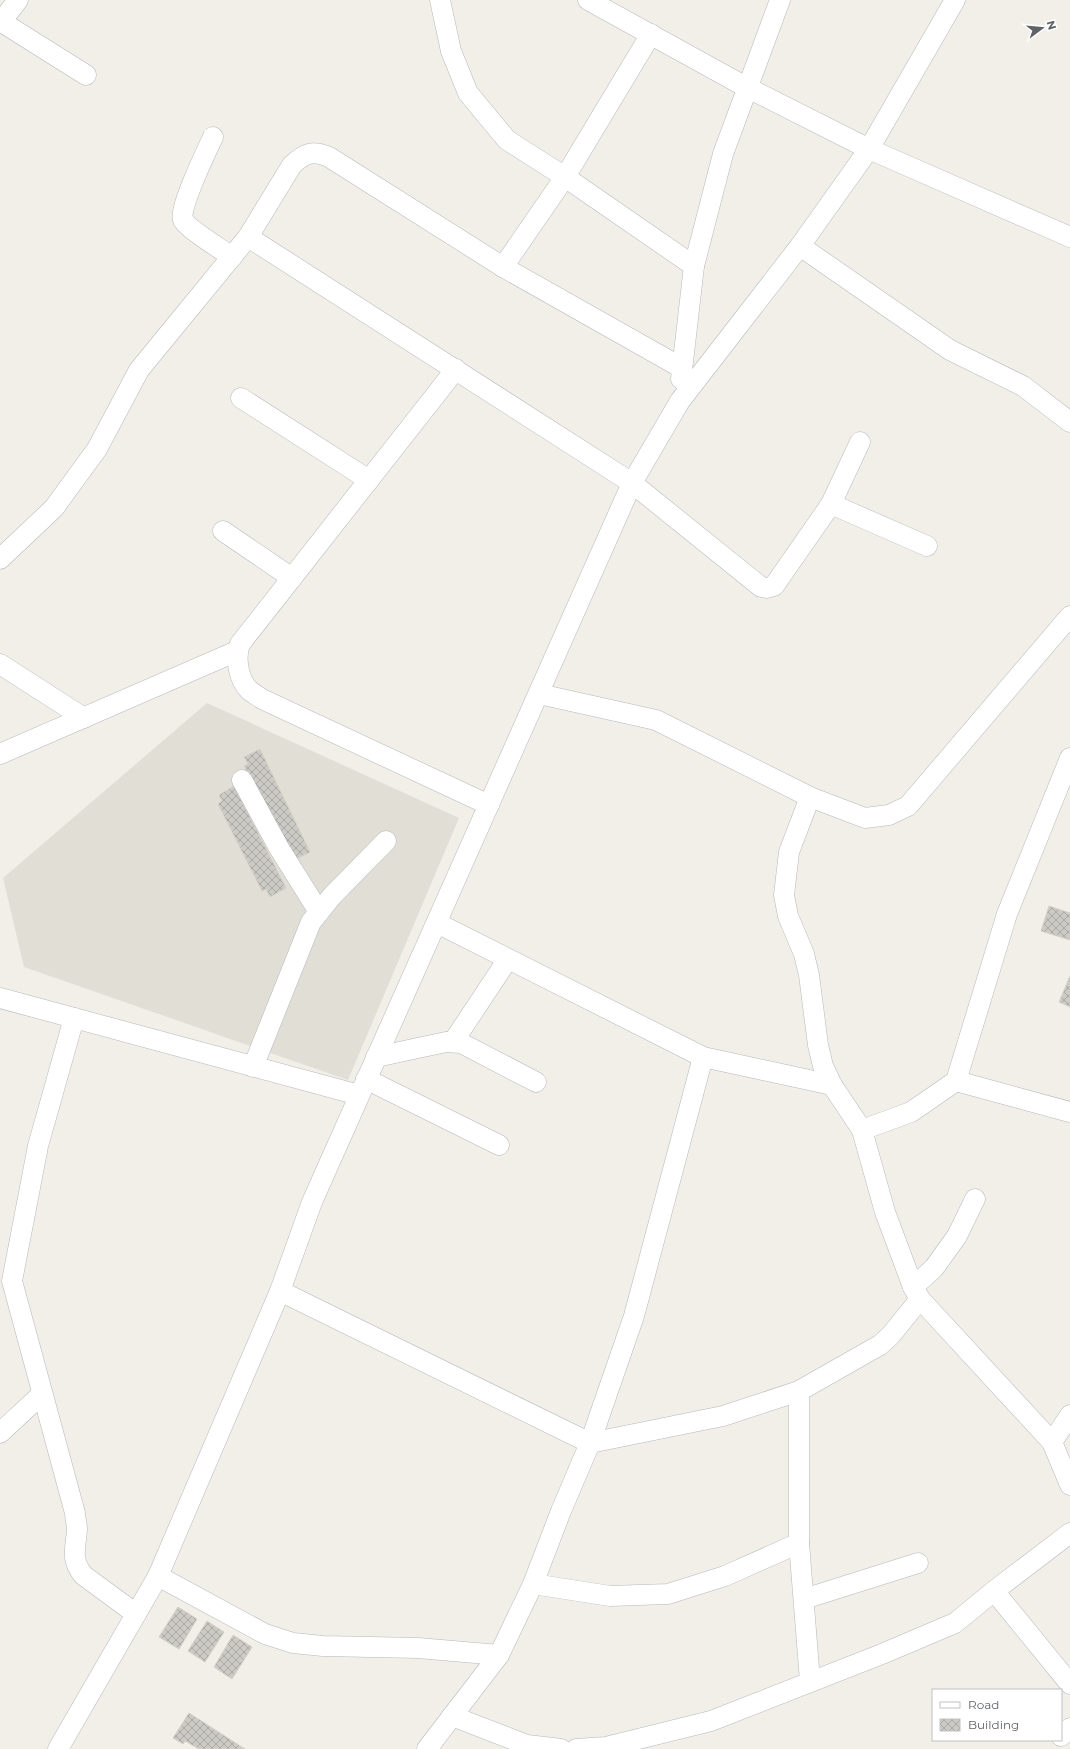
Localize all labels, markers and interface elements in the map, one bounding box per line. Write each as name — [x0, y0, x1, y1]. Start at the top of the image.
north arrow — [1022, 8, 1062, 48]
text: N — [1044, 19, 1060, 31]
legend — [932, 1689, 1062, 1741]
text: Road — [968, 1697, 999, 1712]
text: Building — [968, 1717, 1019, 1732]

